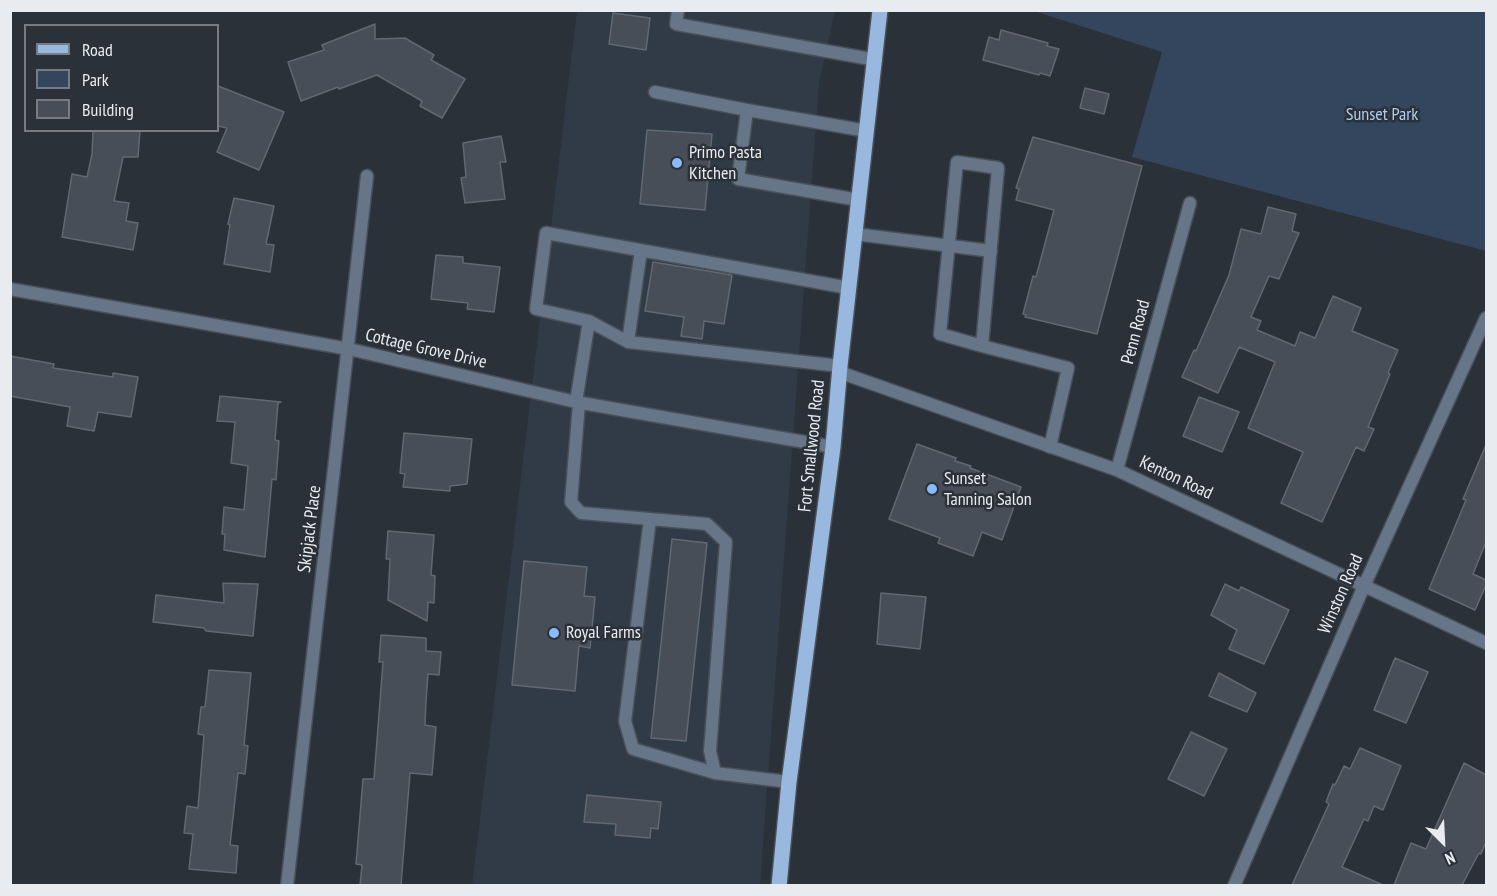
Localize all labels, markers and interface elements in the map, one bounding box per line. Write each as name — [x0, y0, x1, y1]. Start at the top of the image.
legend — [24, 24, 219, 132]
text: Road — [82, 38, 113, 61]
text: Park — [82, 68, 109, 91]
text: Building — [82, 98, 134, 121]
park label: Sunset Park — [1346, 104, 1418, 126]
place label: Primo Pasta Kitchen — [689, 142, 762, 184]
marker: Primo Pasta Kitchen — [670, 156, 684, 170]
street label: Penn Road — [1117, 298, 1155, 366]
street label: Cottage Grove Drive — [363, 325, 489, 373]
street label: Fort Smallwood Road — [794, 379, 830, 513]
street label: Kenton Road — [1136, 452, 1216, 504]
place label: Sunset Tanning Salon — [944, 468, 1032, 510]
marker: Sunset Tanning Salon — [925, 482, 939, 496]
street label: Skipjack Place — [294, 484, 326, 574]
street label: Winston Road — [1314, 551, 1368, 637]
place label: Royal Farms — [566, 622, 641, 644]
marker: Royal Farms — [547, 626, 561, 640]
north arrow — [1413, 812, 1473, 872]
text: N — [1442, 848, 1458, 869]

